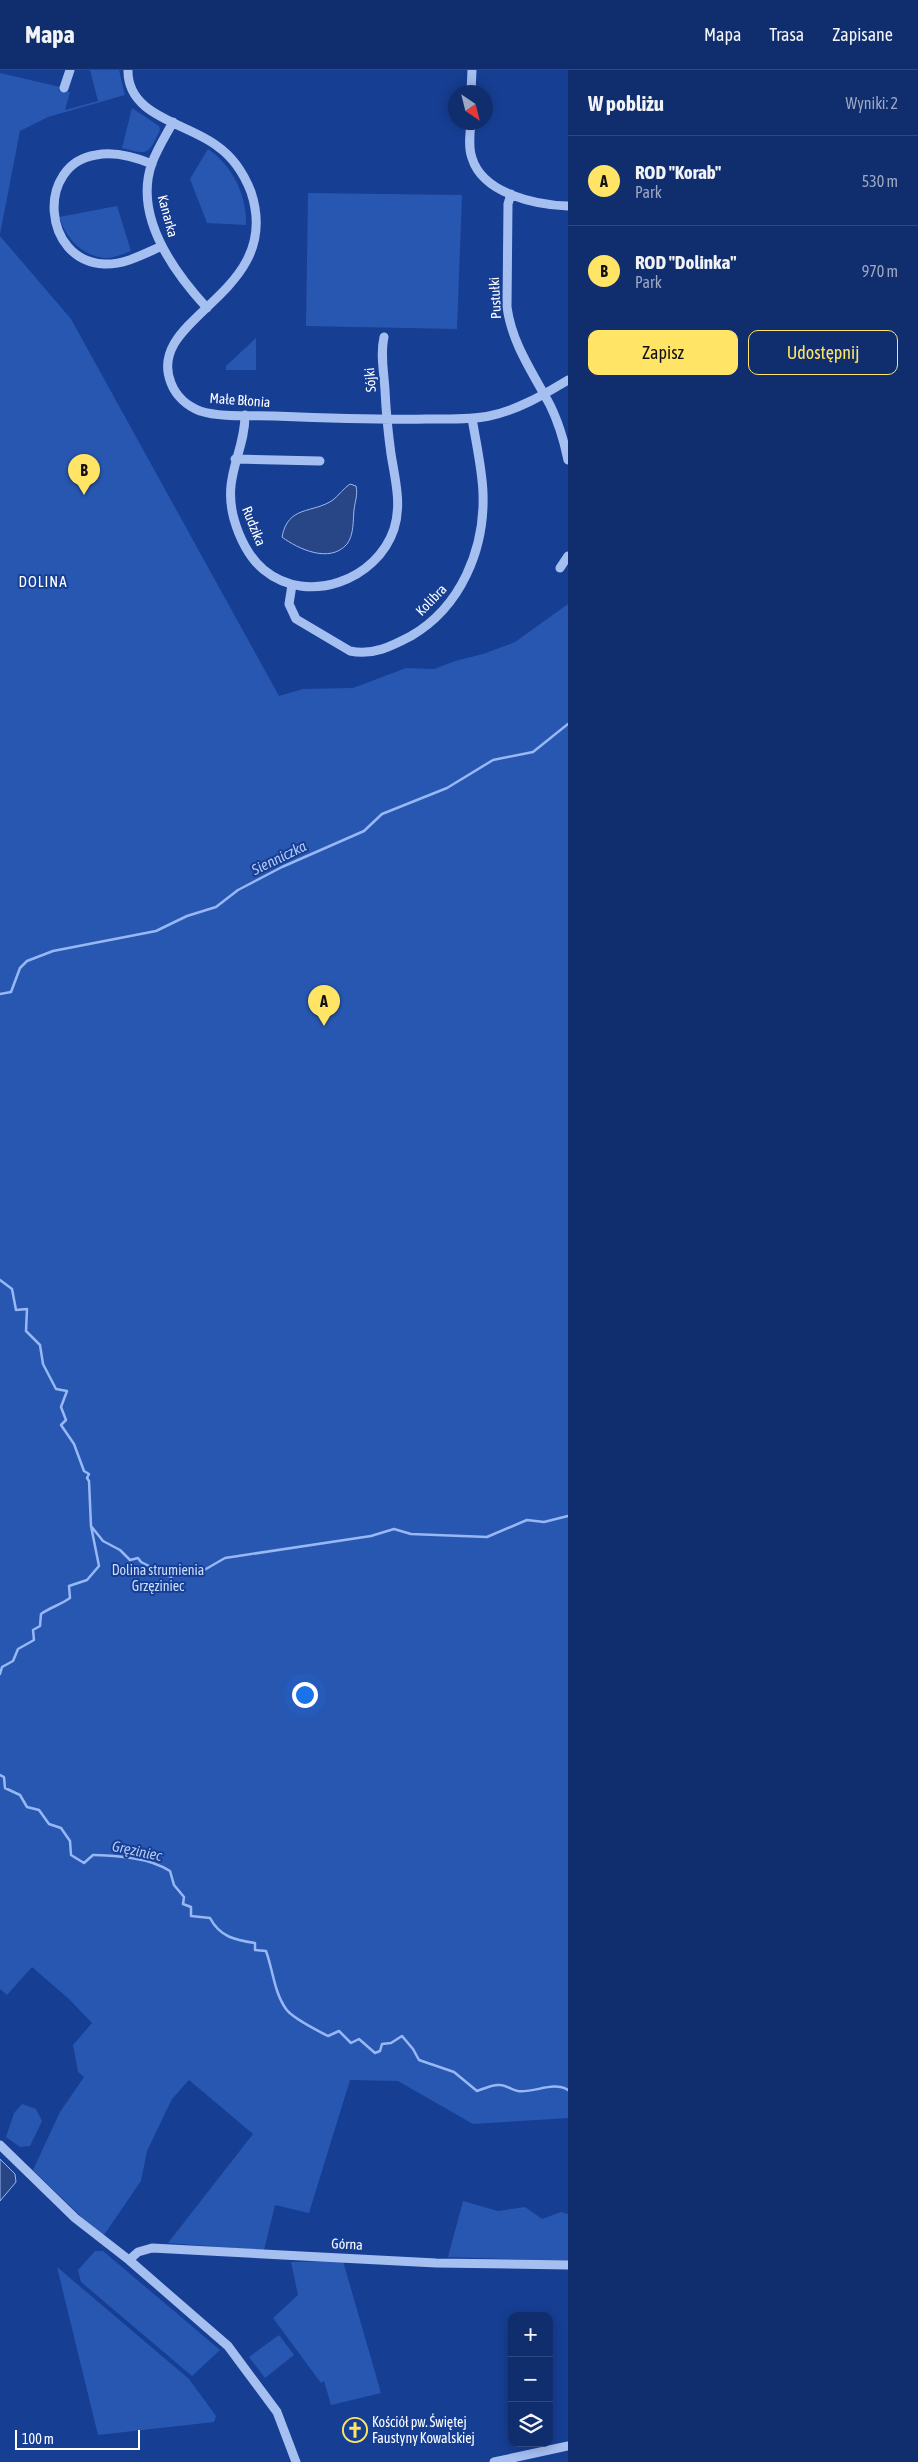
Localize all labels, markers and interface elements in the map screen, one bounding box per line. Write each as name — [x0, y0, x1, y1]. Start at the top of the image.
text: Mapa — [25, 21, 75, 48]
text: Mapa — [704, 24, 741, 45]
text: Trasa — [769, 24, 804, 45]
text: Zapisane — [832, 24, 893, 45]
north arrow — [448, 85, 493, 130]
text: W pobliżu — [588, 91, 664, 115]
text: Wyniki: 2 — [846, 94, 898, 112]
text: ROD "Korab" — [635, 161, 721, 183]
text: A — [600, 172, 608, 190]
text: 530 m — [862, 172, 898, 190]
text: Park — [635, 183, 662, 201]
street label: Kanarka — [155, 193, 181, 239]
text: ROD "Dolinka" — [635, 251, 736, 273]
text: B — [600, 262, 608, 280]
text: 970 m — [862, 262, 898, 280]
text: Park — [635, 273, 662, 291]
street label: Pustułki — [486, 277, 504, 319]
button: Zapisz — [588, 330, 738, 375]
button: Udostępnij — [748, 330, 898, 375]
street label: Sójki — [361, 367, 379, 393]
street label: Małe Błonia — [209, 390, 271, 410]
pin: B — [68, 454, 100, 495]
street label: Rudzika — [239, 504, 269, 548]
district label: DOLINA — [19, 573, 68, 590]
street label: Kolibra — [412, 581, 450, 619]
water label: Sienniczka — [248, 837, 309, 879]
pin: A — [308, 985, 340, 1026]
park label: Dolina strumienia Grzęziniec — [112, 1562, 204, 1594]
your location — [292, 1682, 318, 1708]
water label: Gręziniec — [111, 1837, 164, 1864]
street label: Górna — [331, 2235, 363, 2253]
map controls — [508, 2312, 553, 2447]
button: + — [508, 2312, 553, 2357]
button: − — [508, 2357, 553, 2402]
button: layers — [508, 2402, 553, 2447]
place label: Kościół pw. Świętej Faustyny Kowalskiej — [372, 2413, 475, 2446]
church icon: Kościół pw. Świętej Faustyny Kowalskiej — [342, 2417, 368, 2443]
scale bar — [15, 2427, 140, 2450]
text: 100 m — [22, 2431, 54, 2447]

